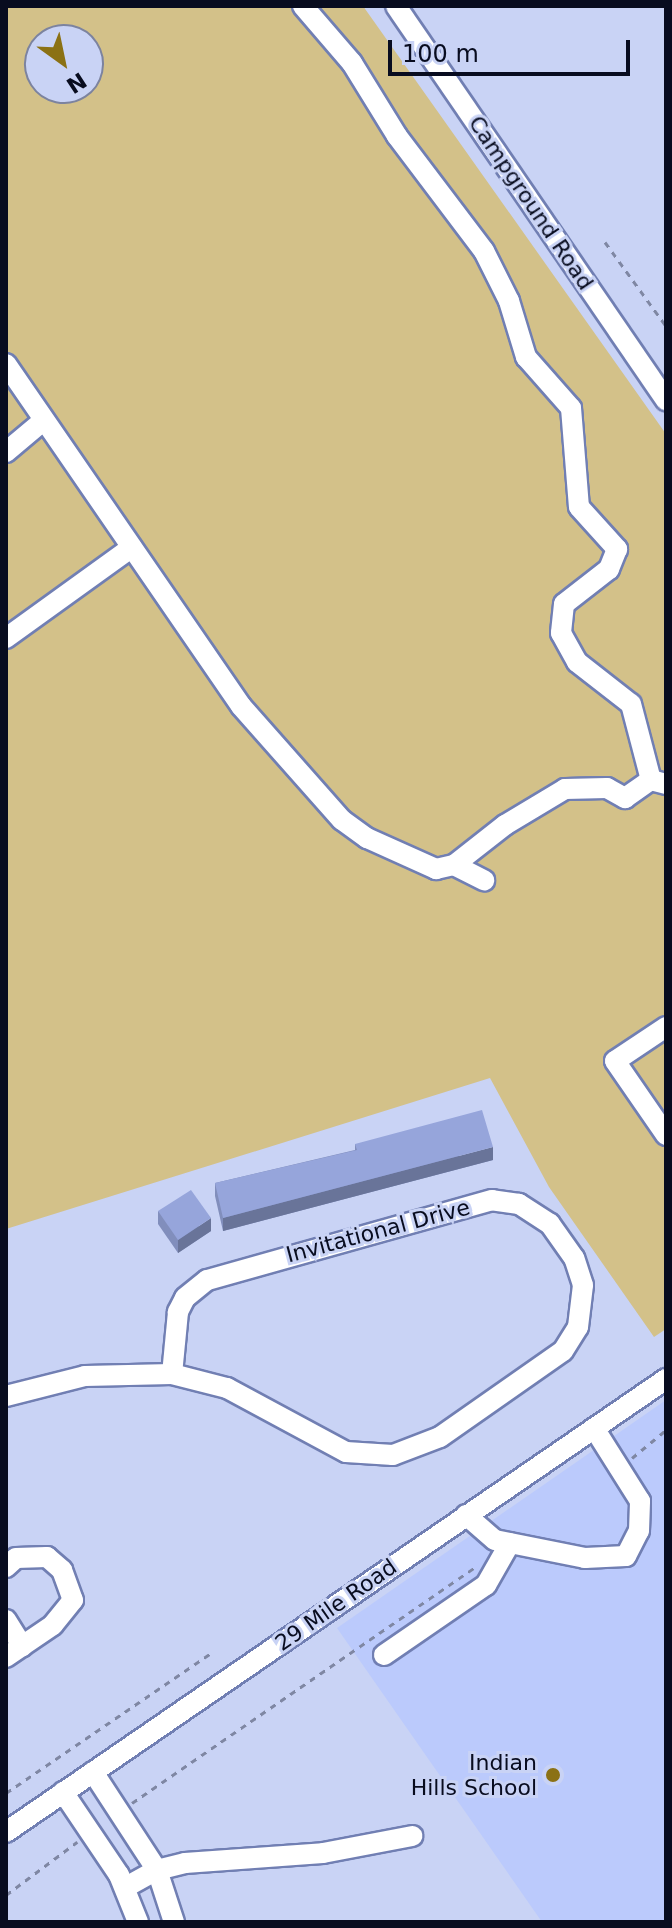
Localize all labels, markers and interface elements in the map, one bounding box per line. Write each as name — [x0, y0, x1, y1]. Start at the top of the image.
north arrow — [24, 24, 104, 104]
scale bar — [392, 24, 634, 74]
text: 100 m — [402, 40, 479, 68]
text: N — [62, 67, 91, 98]
street label: Campground Road — [463, 111, 599, 295]
street label: Invitational Drive — [283, 1194, 473, 1268]
street label: 29 Mile Road — [270, 1553, 402, 1657]
place label: Indian Hills School — [411, 1749, 537, 1800]
marker: Indian Hills School — [544, 1766, 562, 1784]

